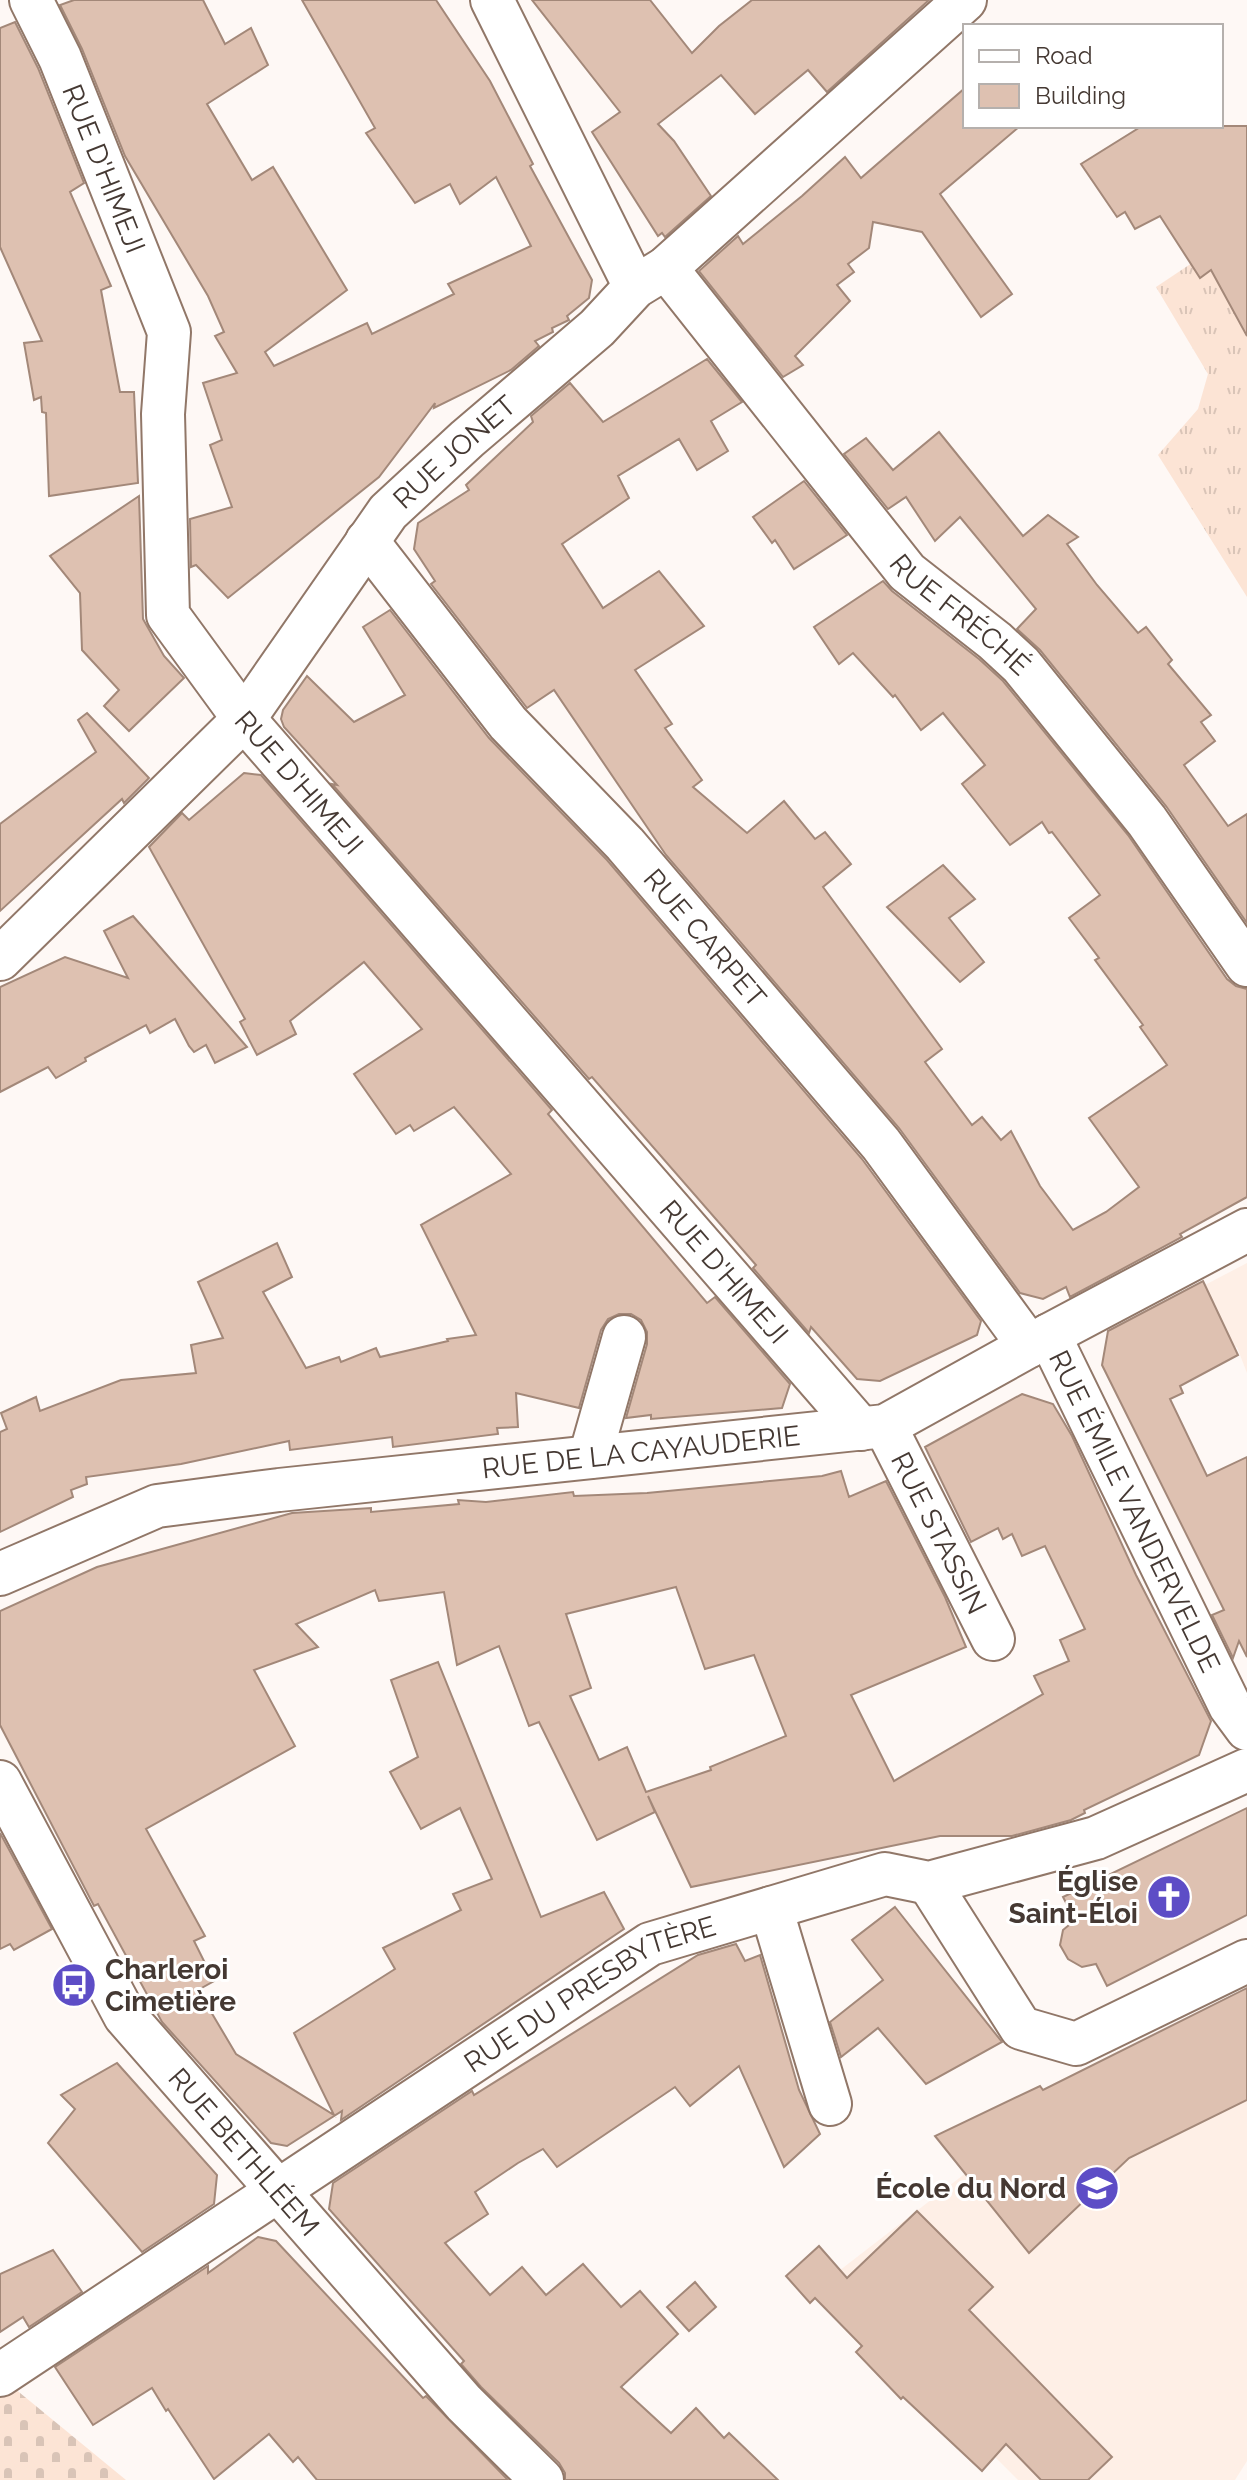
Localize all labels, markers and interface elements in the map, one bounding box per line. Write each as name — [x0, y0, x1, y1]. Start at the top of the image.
legend — [963, 24, 1223, 128]
text: Road — [1035, 41, 1093, 70]
street label: RUE D'HIMEJI — [56, 80, 152, 258]
text: Building — [1035, 81, 1126, 110]
street label: RUE JONET — [386, 388, 522, 515]
street label: RUE FRÉCHÉ — [883, 548, 1037, 682]
street label: RUE D'HIMEJI — [228, 704, 370, 861]
street label: RUE CARPET — [637, 862, 773, 1014]
street label: RUE D'HIMEJI — [653, 1193, 795, 1350]
street label: RUE ÉMILE VANDERVELDE — [1042, 1345, 1227, 1678]
street label: RUE DE LA CAYAUDERIE — [480, 1419, 802, 1485]
street label: RUE STASSIN — [885, 1447, 994, 1619]
place label: Église Saint-Éloi — [1009, 1865, 1138, 1930]
church icon: Église Saint-Éloi — [1145, 1873, 1193, 1921]
street label: RUE DU PRESBYTÈRE — [458, 1909, 720, 2079]
place label: Charleroi Cimetière — [105, 1953, 236, 2018]
bus stop icon: Charleroi Cimetière — [50, 1961, 98, 2009]
street label: RUE BETHLÉEM — [162, 2061, 326, 2243]
school or university icon: École du Nord — [1073, 2164, 1121, 2212]
place label: École du Nord — [876, 2172, 1066, 2205]

